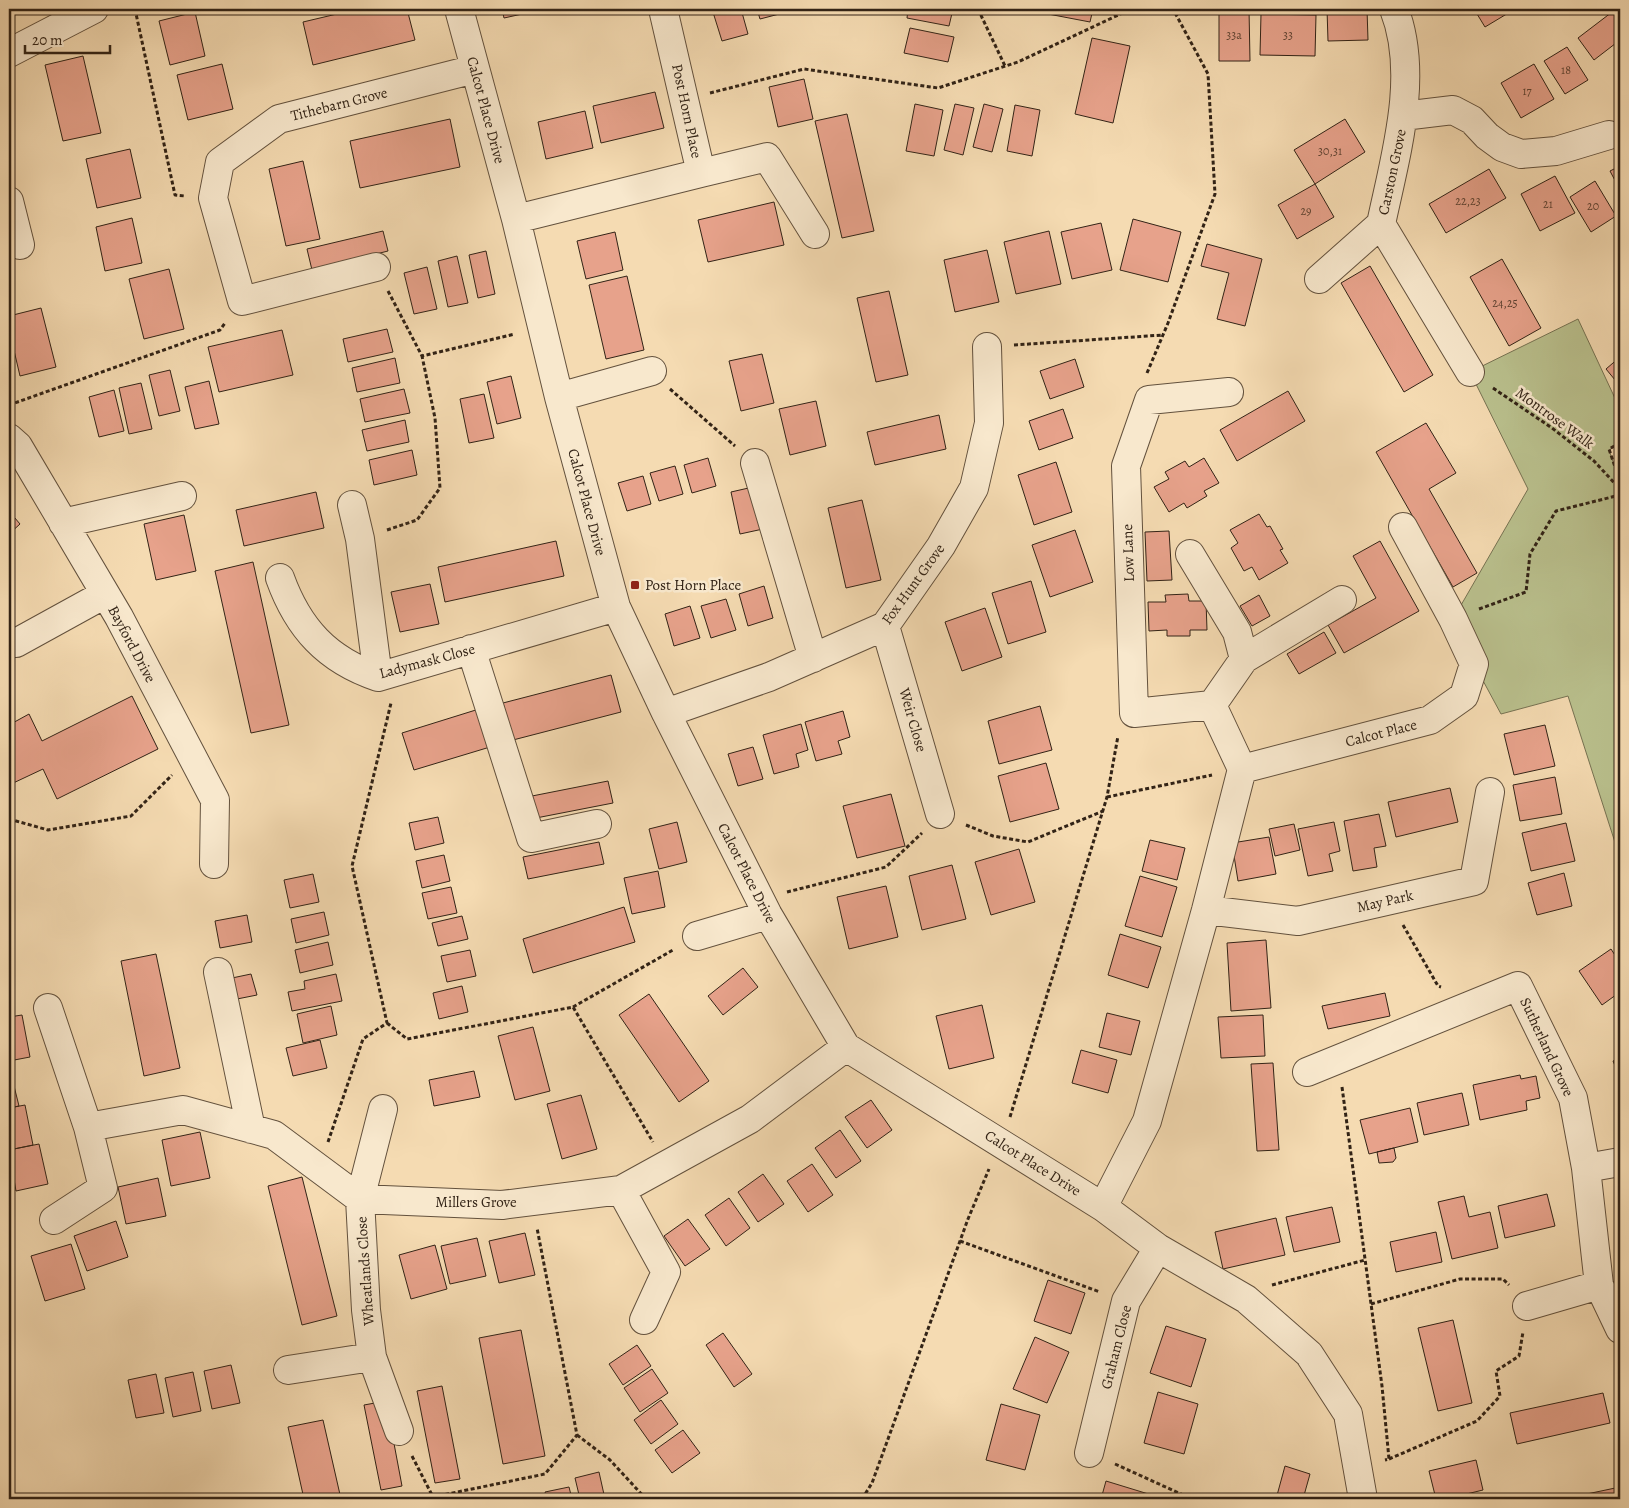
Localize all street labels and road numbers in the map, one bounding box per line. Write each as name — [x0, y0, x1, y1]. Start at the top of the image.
street label: Calcot Place Drive — [462, 54, 510, 166]
street label: Post Horn Place — [667, 62, 707, 160]
street label: Tithebarn Grove — [289, 82, 390, 126]
street label: Carston Grove — [1373, 127, 1411, 217]
street label: Montrose Walk — [1512, 383, 1599, 454]
street label: Calcot Place Drive — [563, 446, 611, 558]
street label: Low Lane — [1117, 523, 1139, 582]
street label: Fox Hunt Grove — [877, 539, 949, 629]
street label: Bayford Drive — [103, 602, 161, 686]
street label: Ladymask Close — [377, 639, 477, 683]
street label: Weir Close — [894, 685, 932, 755]
street label: Calcot Place — [1343, 714, 1419, 752]
street label: Calcot Place Drive — [713, 819, 781, 927]
street label: May Park — [1355, 885, 1416, 917]
street label: Sutherland Grove — [1515, 994, 1579, 1100]
street label: Calcot Place Drive — [981, 1125, 1085, 1201]
street label: Millers Grove — [435, 1192, 517, 1212]
street label: Wheatlands Close — [351, 1215, 379, 1327]
street label: Graham Close — [1096, 1303, 1136, 1391]

